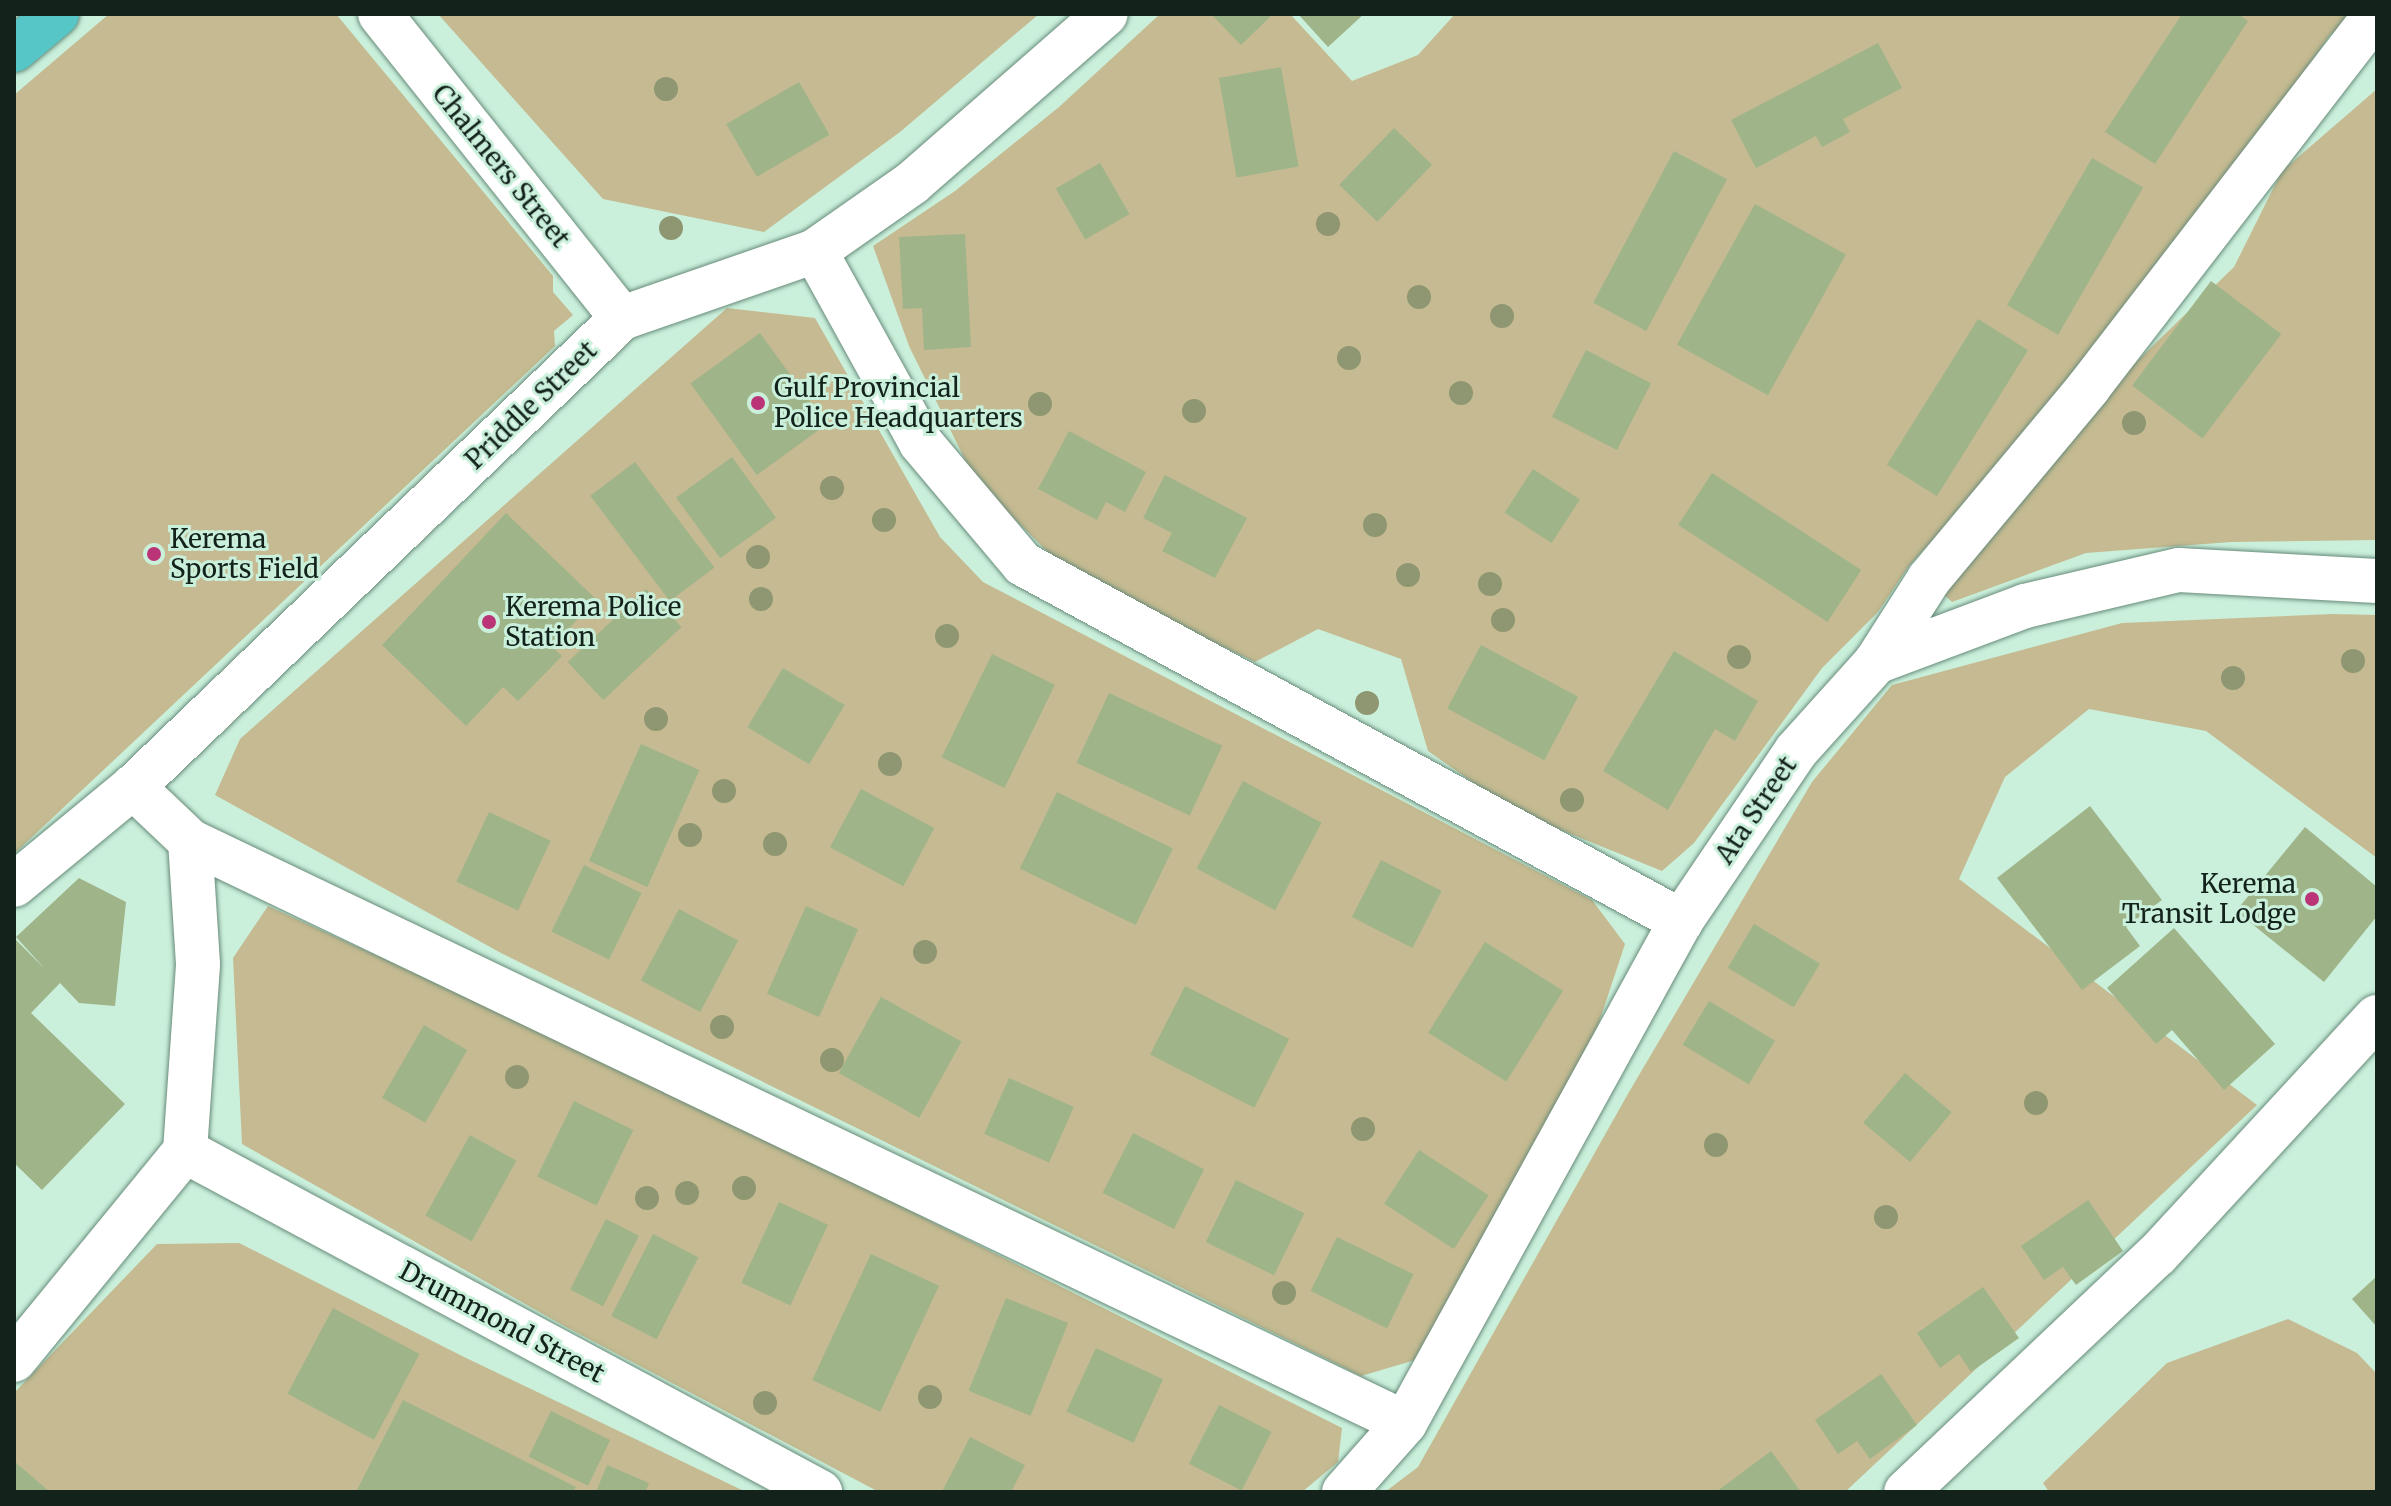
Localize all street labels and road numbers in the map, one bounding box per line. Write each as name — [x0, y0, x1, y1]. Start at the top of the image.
street label: Chalmers Street — [426, 78, 576, 254]
street label: Priddle Street — [459, 335, 603, 475]
street label: Ata Street — [1709, 750, 1803, 870]
street label: Drummond Street — [394, 1255, 610, 1389]

